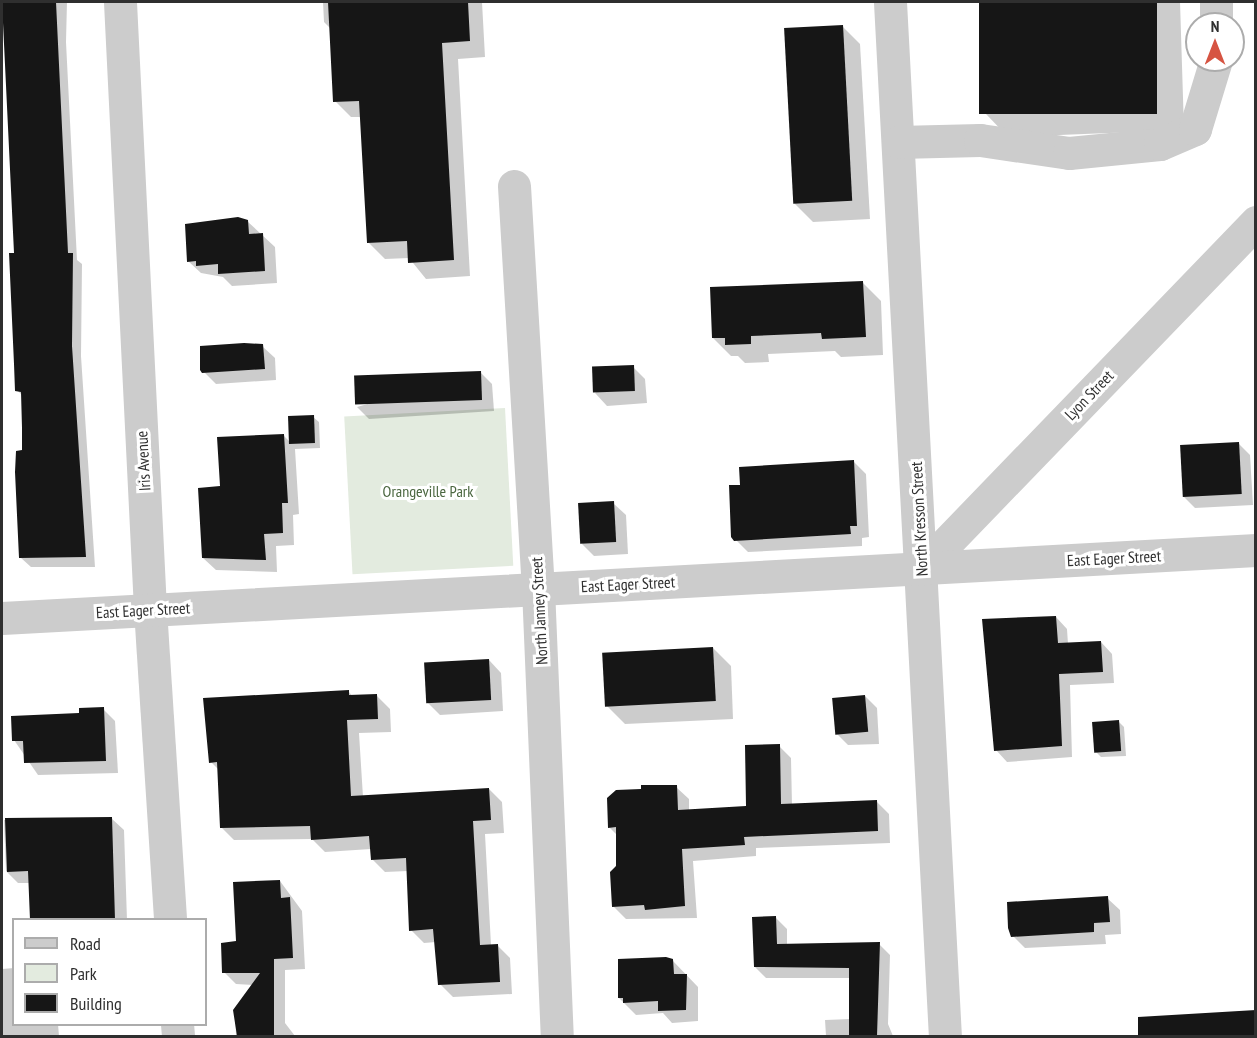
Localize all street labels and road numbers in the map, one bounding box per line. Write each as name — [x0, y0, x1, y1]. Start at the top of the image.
street label: Lyon Street — [1061, 366, 1117, 424]
street label: Iris Avenue — [132, 430, 154, 492]
street label: North Kresson Street — [906, 461, 932, 577]
street label: East Eager Street — [1066, 546, 1162, 570]
street label: North Janney Street — [527, 556, 551, 666]
street label: East Eager Street — [580, 572, 676, 596]
street label: East Eager Street — [95, 598, 191, 622]

